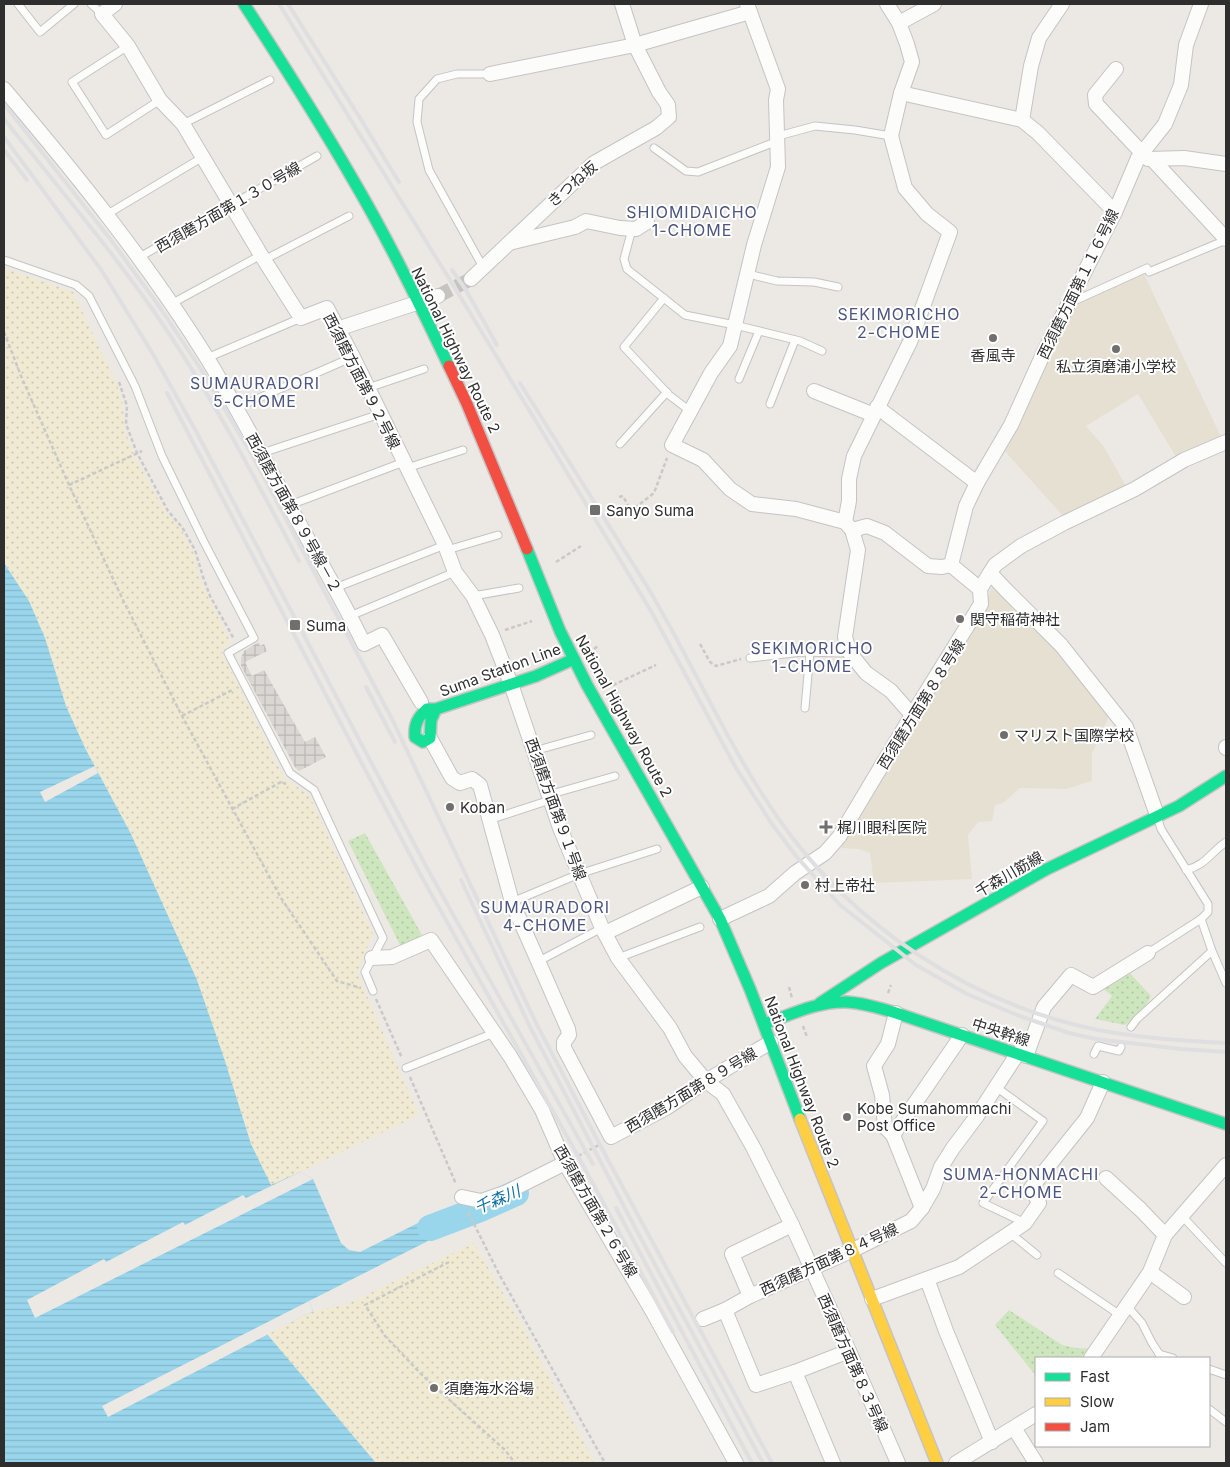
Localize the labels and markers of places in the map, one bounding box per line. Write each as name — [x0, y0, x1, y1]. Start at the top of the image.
marker: 香風寺 — [987, 332, 999, 344]
marker: 私立須磨浦小学校 — [1110, 343, 1122, 355]
place label: 香風寺 — [970, 346, 1016, 365]
place label: 私立須磨浦小学校 — [1056, 357, 1176, 376]
place label: Sanyo Suma — [606, 501, 694, 520]
marker: Sanyo Suma — [588, 503, 602, 517]
place label: 関守稲荷神社 — [970, 610, 1060, 629]
marker: 関守稲荷神社 — [954, 613, 966, 625]
place label: Suma — [306, 616, 346, 635]
marker: Suma — [288, 618, 302, 632]
place label: マリスト国際学校 — [1014, 726, 1134, 745]
marker: マリスト国際学校 — [998, 729, 1010, 741]
place label: Koban — [460, 798, 505, 817]
marker: Koban — [444, 801, 456, 813]
place label: 梶川眼科医院 — [837, 818, 927, 837]
marker: 梶川眼科医院 — [819, 820, 833, 834]
place label: 村上帝社 — [815, 876, 875, 895]
marker: 村上帝社 — [799, 879, 811, 891]
place label: Kobe Sumahommachi Post Office — [857, 1099, 1011, 1135]
marker: Kobe Sumahommachi Post Office — [841, 1111, 853, 1123]
place label: 須磨海水浴場 — [444, 1379, 534, 1398]
marker: 須磨海水浴場 — [428, 1382, 440, 1394]

